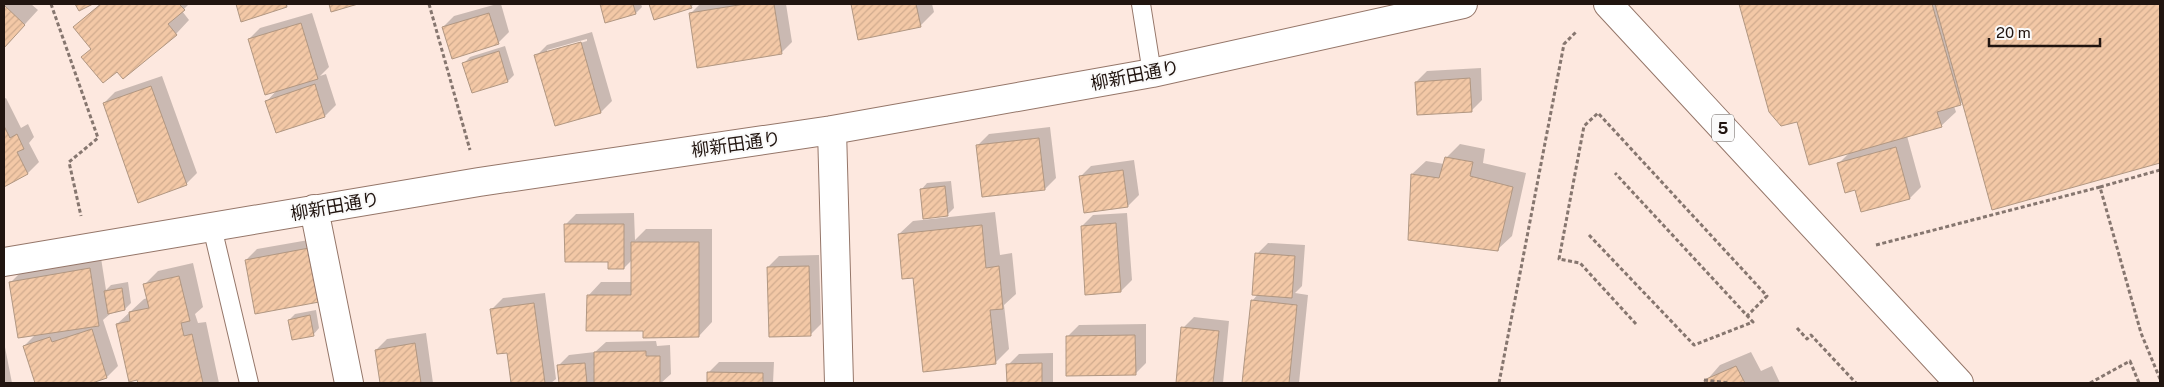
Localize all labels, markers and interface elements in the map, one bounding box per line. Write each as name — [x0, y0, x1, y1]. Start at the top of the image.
scale bar — [1989, 15, 2100, 47]
text: 20 m — [1996, 24, 2031, 41]
street label: 柳新田通り — [1089, 56, 1181, 94]
road number: 5 — [1712, 115, 1734, 142]
street label: 柳新田通り — [690, 127, 782, 161]
street label: 柳新田通り — [289, 188, 381, 224]

